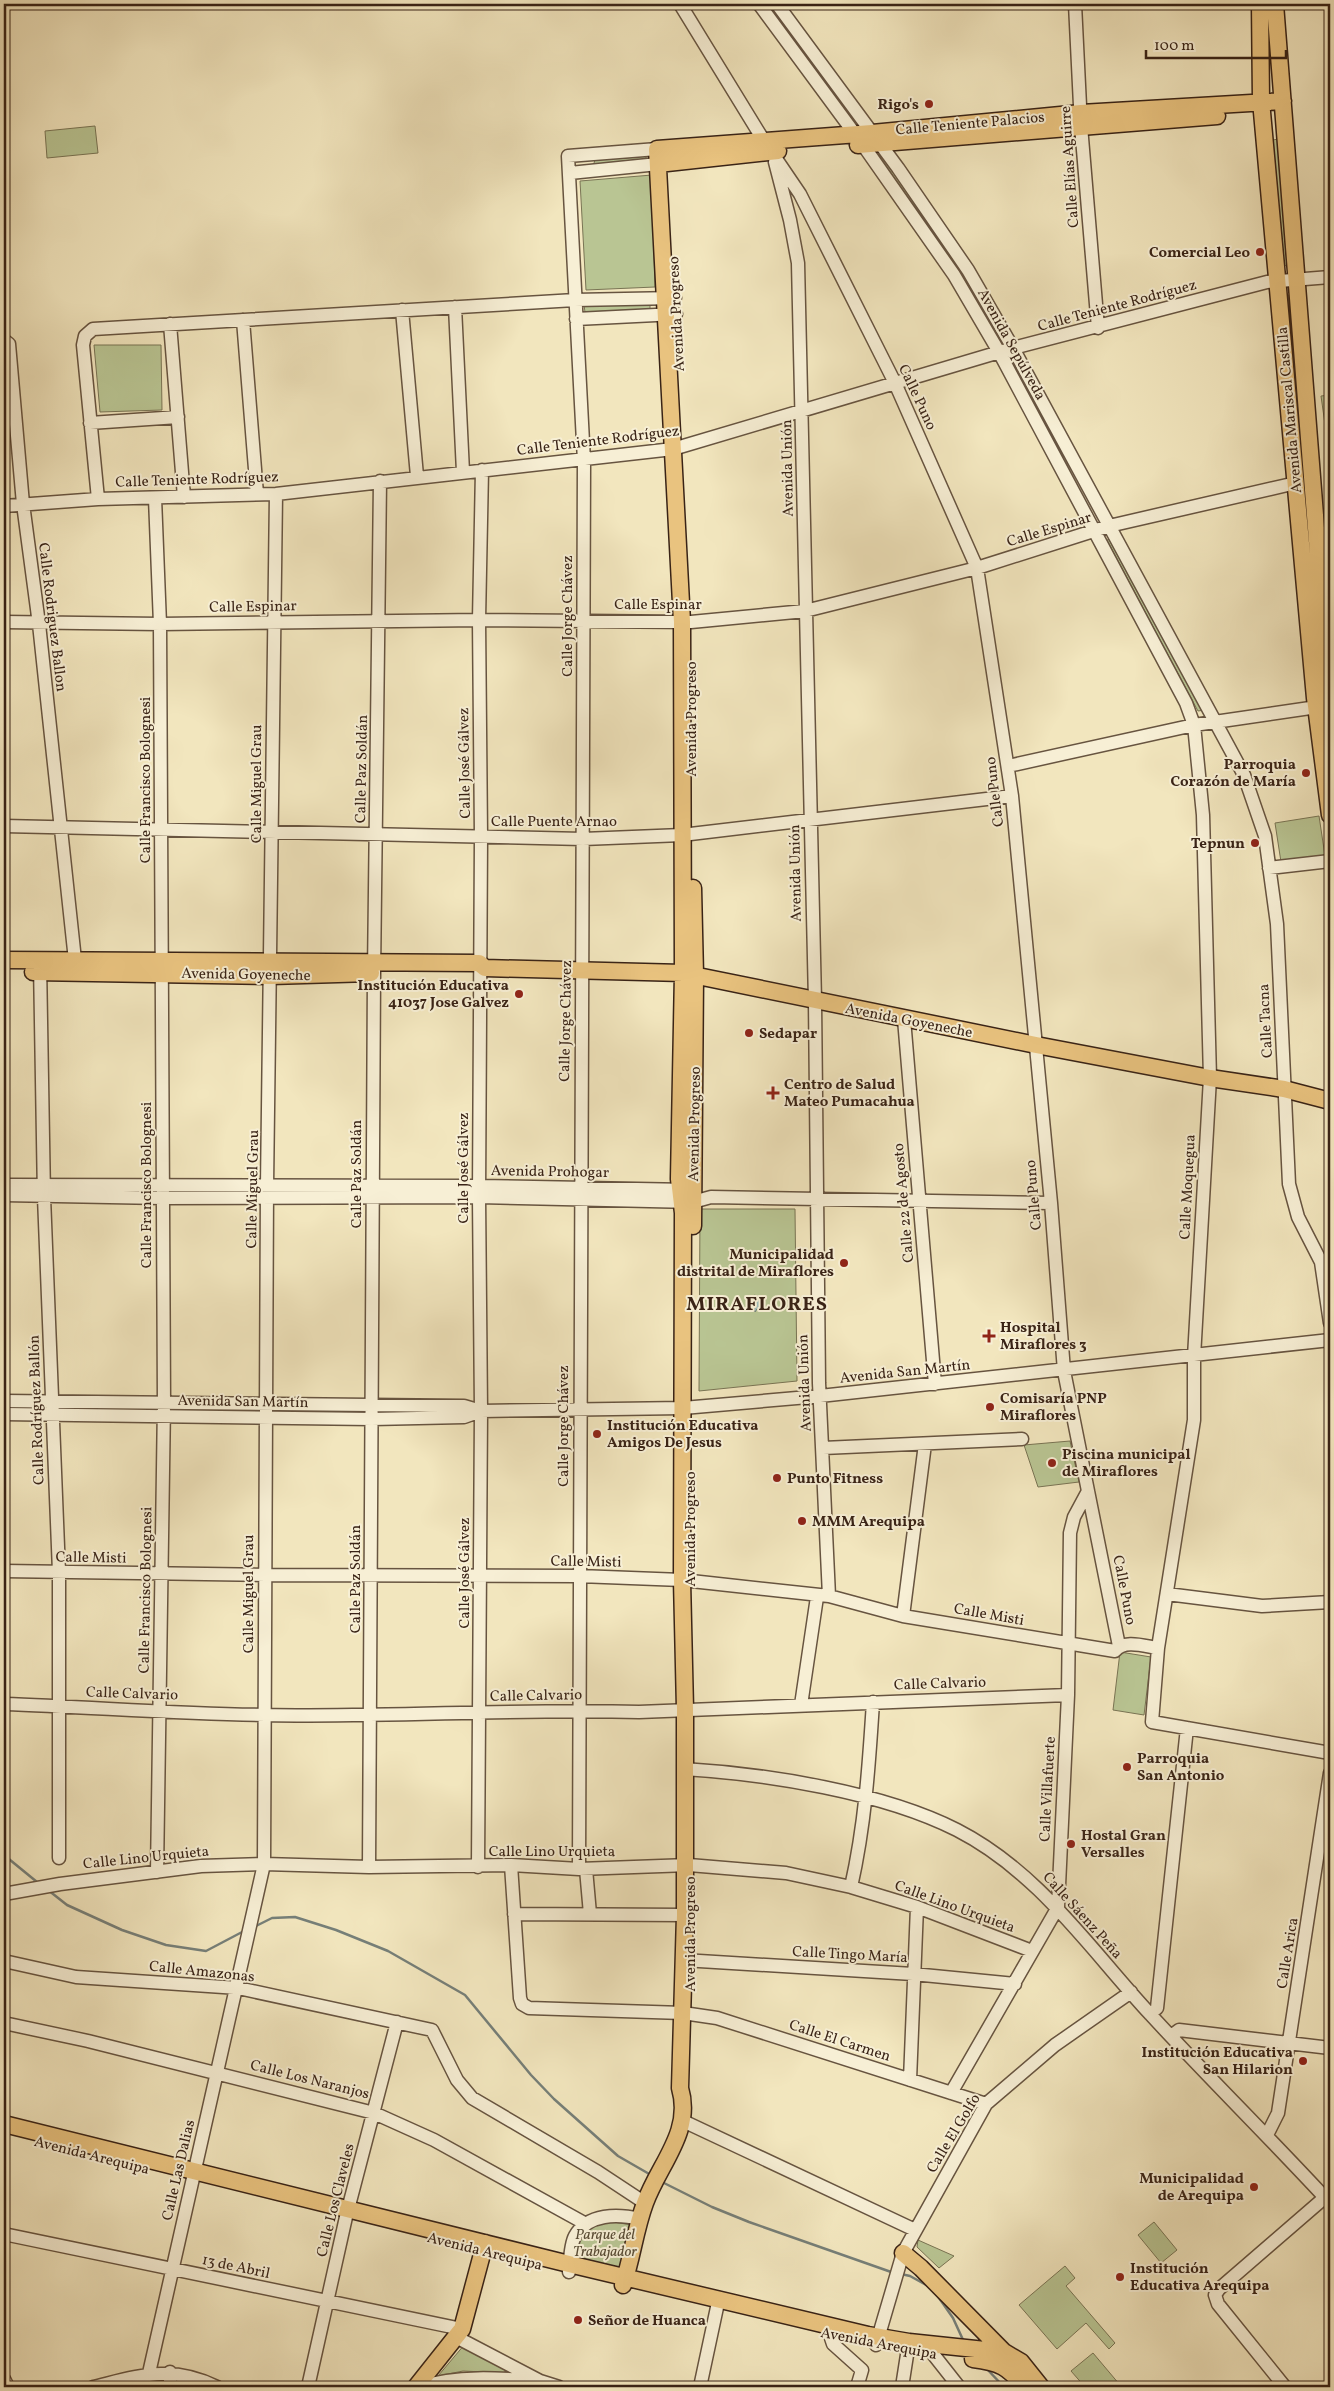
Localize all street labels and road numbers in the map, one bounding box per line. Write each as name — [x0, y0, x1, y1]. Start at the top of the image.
street label: Calle Elías Aguirre — [1056, 105, 1085, 229]
street label: Calle Teniente Palacios — [895, 108, 1045, 141]
street label: Avenida Progreso — [664, 256, 691, 372]
street label: Calle Teniente Rodríguez — [1036, 275, 1199, 338]
street label: Avenida Sepúlveda — [971, 285, 1050, 404]
street label: Avenida Mariscal Castilla — [1273, 326, 1308, 494]
street label: Calle Puno — [892, 361, 941, 434]
street label: Avenida Unión — [777, 419, 800, 517]
street label: Calle Teniente Rodríguez — [516, 421, 681, 462]
street label: Calle Teniente Rodríguez — [115, 467, 279, 494]
street label: Calle Espinar — [1004, 508, 1094, 553]
street label: Calle Rodriguez Ballon — [32, 541, 71, 693]
street label: Calle Jorge Chávez — [558, 555, 579, 677]
street label: Calle Espinar — [614, 595, 702, 616]
street label: Calle Espinar — [209, 596, 297, 619]
street label: Avenida Progreso — [682, 661, 703, 777]
street label: Calle Francisco Bolognesi — [136, 697, 157, 863]
street label: Calle José Gálvez — [454, 707, 477, 819]
street label: Calle Paz Soldán — [351, 715, 374, 823]
street label: Calle Miguel Grau — [247, 725, 268, 843]
street label: Calle Puno — [981, 756, 1010, 828]
street label: Calle Puente Arnao — [491, 812, 617, 833]
street label: Avenida Unión — [785, 824, 808, 922]
street label: Calle Jorge Chávez — [555, 960, 578, 1082]
street label: Avenida Goyeneche — [181, 964, 311, 987]
street label: Calle Tacna — [1254, 983, 1279, 1059]
street label: Avenida Goyeneche — [843, 999, 974, 1044]
street label: Avenida Progreso — [684, 1066, 707, 1182]
street label: Calle Francisco Bolognesi — [137, 1102, 158, 1268]
street label: Calle José Gálvez — [454, 1112, 475, 1224]
street label: Calle Paz Soldán — [347, 1120, 368, 1228]
street label: Calle Miguel Grau — [242, 1129, 265, 1249]
street label: Calle Moquegua — [1175, 1134, 1202, 1240]
street label: Calle 22 de Agosto — [889, 1142, 920, 1263]
street label: Calle Puno — [1021, 1159, 1048, 1231]
street label: Avenida Prohogar — [491, 1161, 609, 1184]
street label: Avenida Unión — [793, 1334, 818, 1432]
street label: Calle Rodríguez Ballón — [24, 1335, 51, 1485]
street label: Avenida San Martín — [839, 1355, 971, 1390]
street label: Calle Jorge Chávez — [554, 1365, 575, 1487]
street label: Avenida San Martín — [177, 1391, 309, 1414]
street label: Avenida Progreso — [681, 1471, 702, 1587]
street label: Calle Francisco Bolognesi — [135, 1507, 158, 1674]
street label: Calle José Gálvez — [455, 1517, 476, 1629]
street label: Calle Paz Soldán — [346, 1525, 367, 1633]
street label: Calle Miguel Grau — [239, 1535, 260, 1653]
street label: Calle Misti — [55, 1547, 127, 1570]
street label: Calle Misti — [550, 1551, 622, 1574]
street label: Calle Puno — [1106, 1554, 1141, 1627]
street label: Calle Misti — [952, 1599, 1026, 1632]
street label: Calle Calvario — [894, 1672, 987, 1697]
street label: Calle Calvario — [85, 1682, 178, 1707]
street label: Calle Calvario — [490, 1685, 582, 1708]
street label: Calle Villafuerte — [1035, 1736, 1062, 1842]
street label: Calle Lino Urquieta — [82, 1841, 210, 1876]
street label: Calle Lino Urquieta — [489, 1842, 615, 1863]
street label: Calle Sáenz Peña — [1037, 1868, 1127, 1964]
street label: Avenida Progreso — [681, 1876, 702, 1992]
street label: Calle Lino Urquieta — [891, 1876, 1018, 1939]
street label: Calle Arica — [1272, 1916, 1304, 1990]
street label: Calle Tingo María — [792, 1942, 908, 1969]
street label: Calle Amazonas — [148, 1957, 256, 1988]
street label: Calle El Carmen — [786, 2015, 893, 2068]
street label: Calle Los Naranjos — [248, 2055, 371, 2105]
street label: Calle El Golfo — [922, 2090, 986, 2177]
street label: Calle Las Dalias — [158, 2118, 201, 2223]
street label: Avenida Arequipa — [32, 2132, 151, 2181]
street label: Calle Los Claveles — [312, 2141, 361, 2259]
street label: Avenida Arequipa — [425, 2228, 544, 2277]
street label: 13 de Abril — [200, 2250, 272, 2285]
street label: Avenida Arequipa — [819, 2323, 939, 2366]

